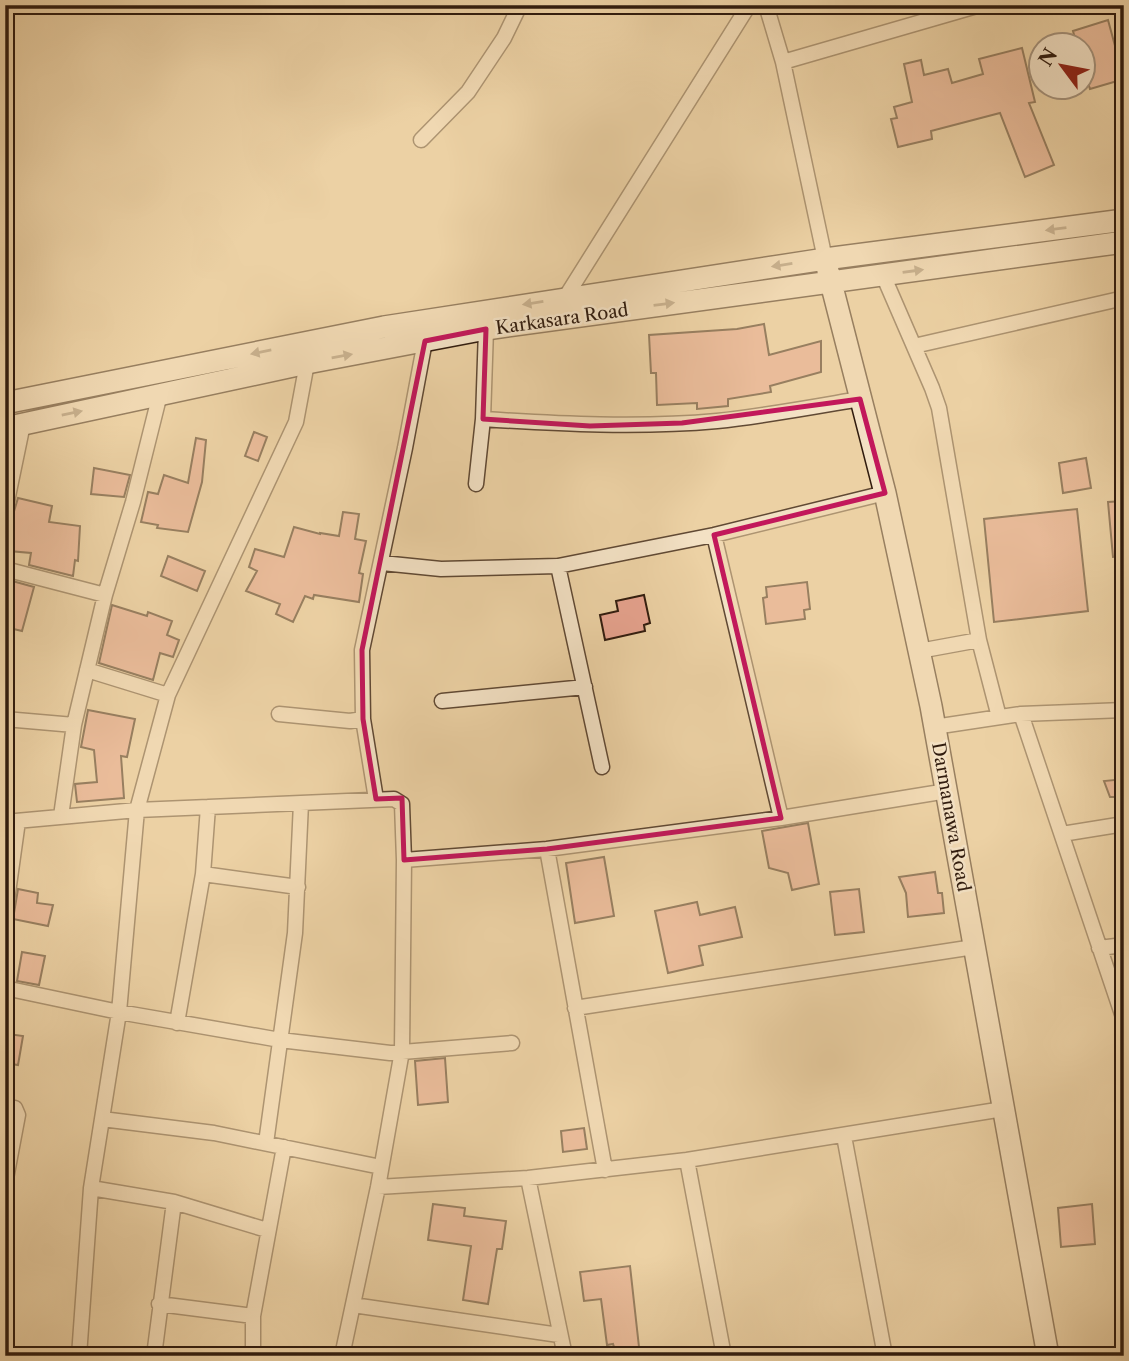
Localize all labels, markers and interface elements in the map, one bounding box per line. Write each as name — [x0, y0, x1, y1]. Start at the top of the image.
north arrow — [1028, 32, 1098, 102]
text: N — [1034, 44, 1062, 70]
one-way arrow — [1045, 223, 1067, 234]
one-way arrow — [771, 260, 793, 271]
one-way arrow — [903, 265, 925, 276]
one-way arrow — [522, 298, 544, 309]
street label: Karkasara Road — [494, 299, 630, 339]
one-way arrow — [653, 299, 675, 310]
one-way arrow — [250, 346, 272, 357]
one-way arrow — [331, 350, 353, 361]
one-way arrow — [61, 408, 83, 419]
street label: Darmanawa Road — [927, 741, 975, 893]

